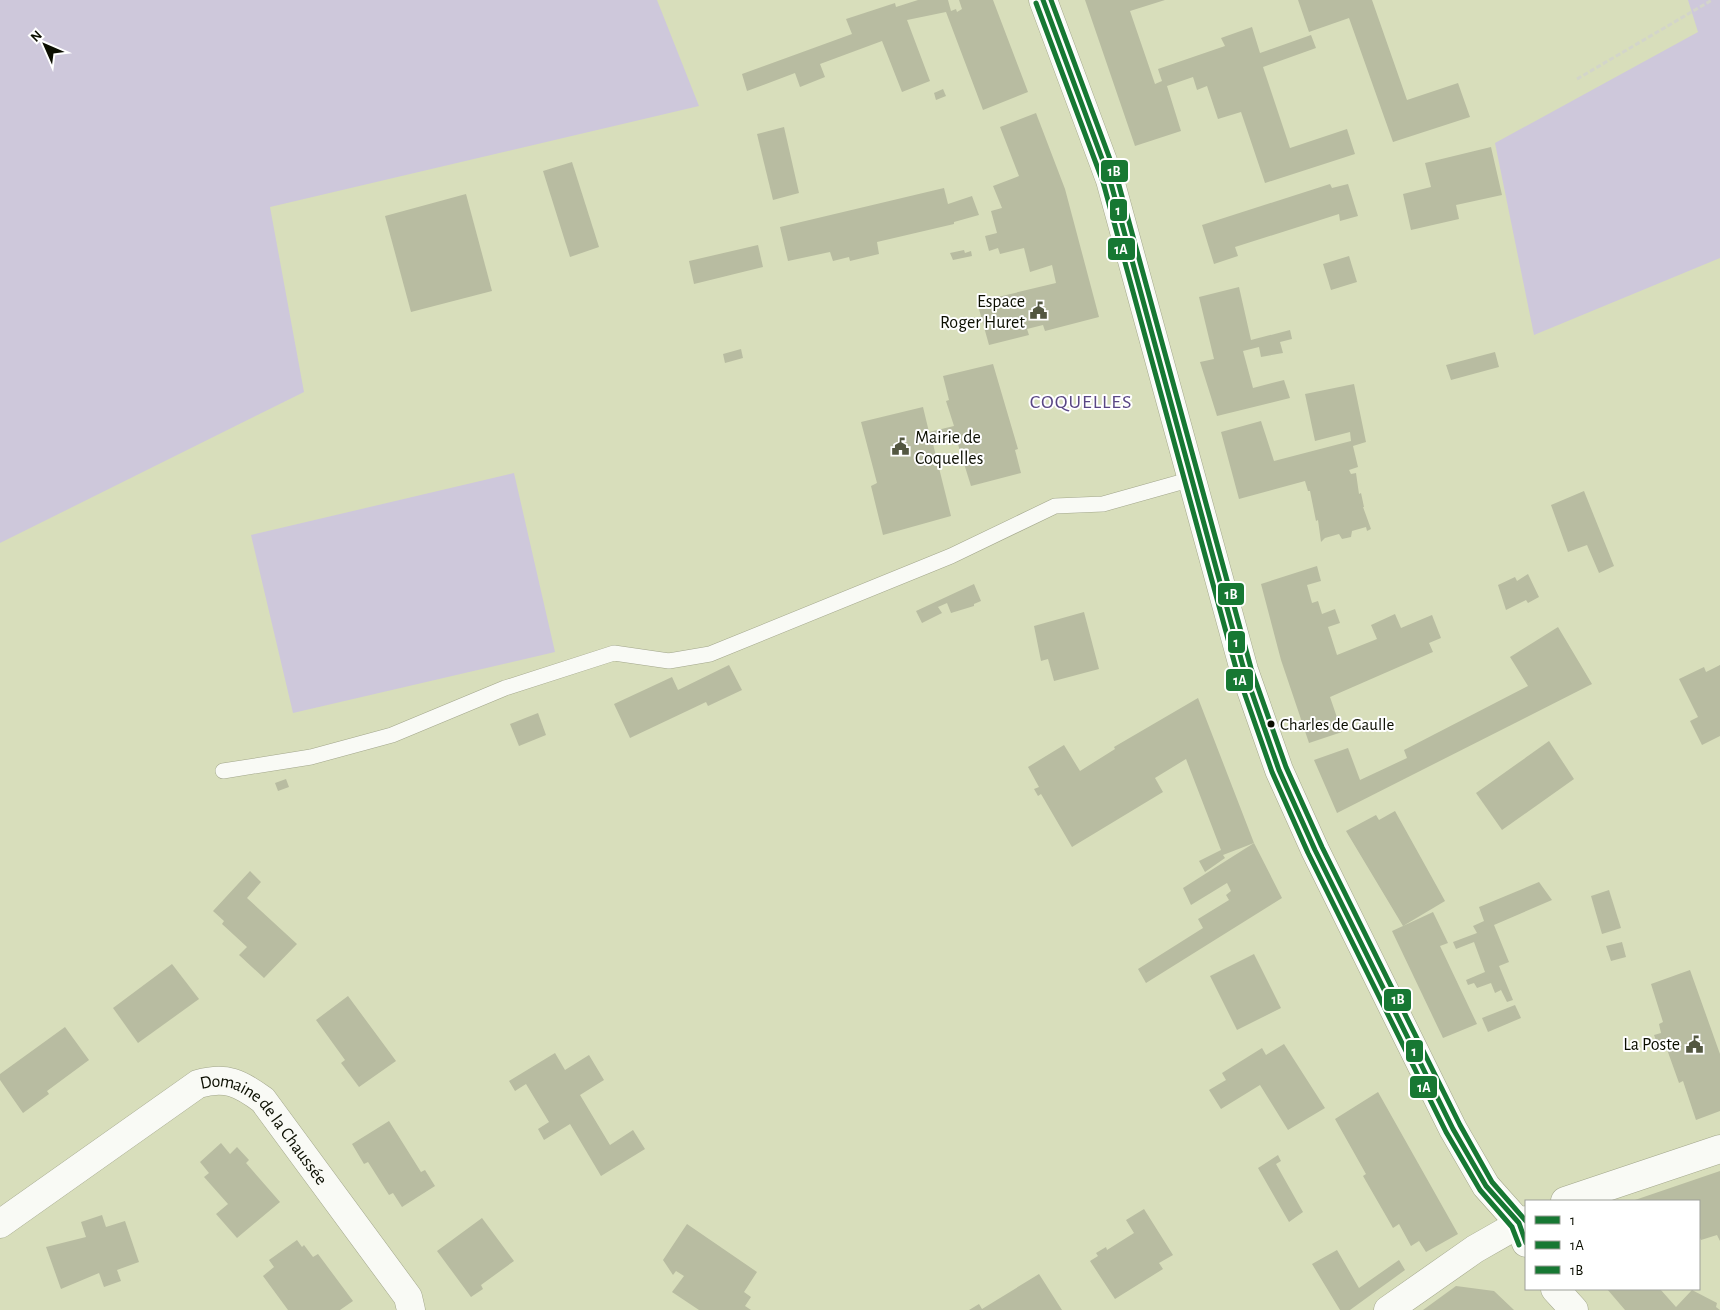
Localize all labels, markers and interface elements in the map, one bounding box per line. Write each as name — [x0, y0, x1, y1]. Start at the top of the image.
north arrow — [20, 20, 70, 70]
text: N — [28, 28, 45, 45]
line badge: 1B — [1100, 159, 1129, 183]
text: 1B — [1107, 165, 1121, 179]
line badge: 1 — [1109, 198, 1128, 222]
text: 1 — [1115, 204, 1121, 218]
line badge: 1A — [1107, 237, 1136, 261]
text: 1A — [1114, 243, 1128, 257]
place label: Espace Roger Huret — [940, 293, 1025, 332]
public building icon: Espace Roger Huret — [1029, 301, 1049, 321]
district label: COQUELLES — [1030, 392, 1132, 412]
place label: Mairie de Coquelles — [915, 429, 983, 468]
public building icon: Mairie de Coquelles — [891, 437, 911, 457]
line badge: 1B — [1217, 582, 1245, 606]
text: 1B — [1224, 588, 1238, 602]
line badge: 1 — [1227, 630, 1246, 654]
text: 1 — [1233, 636, 1239, 650]
line badge: 1A — [1225, 668, 1254, 692]
text: 1A — [1233, 674, 1247, 688]
place label: Charles de Gaulle — [1280, 716, 1394, 733]
marker: Charles de Gaulle — [1266, 719, 1276, 729]
line badge: 1B — [1383, 988, 1412, 1012]
text: 1B — [1391, 993, 1405, 1007]
public building icon: La Poste — [1684, 1034, 1704, 1054]
place label: La Poste — [1623, 1036, 1680, 1054]
line badge: 1 — [1405, 1039, 1424, 1063]
text: 1 — [1411, 1045, 1417, 1059]
street label: Domaine de la Chaussée — [199, 1072, 330, 1189]
line badge: 1A — [1409, 1075, 1438, 1099]
text: 1A — [1417, 1081, 1431, 1095]
legend — [1525, 1200, 1700, 1290]
text: 1 — [1570, 1213, 1575, 1228]
text: 1A — [1570, 1238, 1584, 1253]
text: 1B — [1570, 1263, 1583, 1278]

